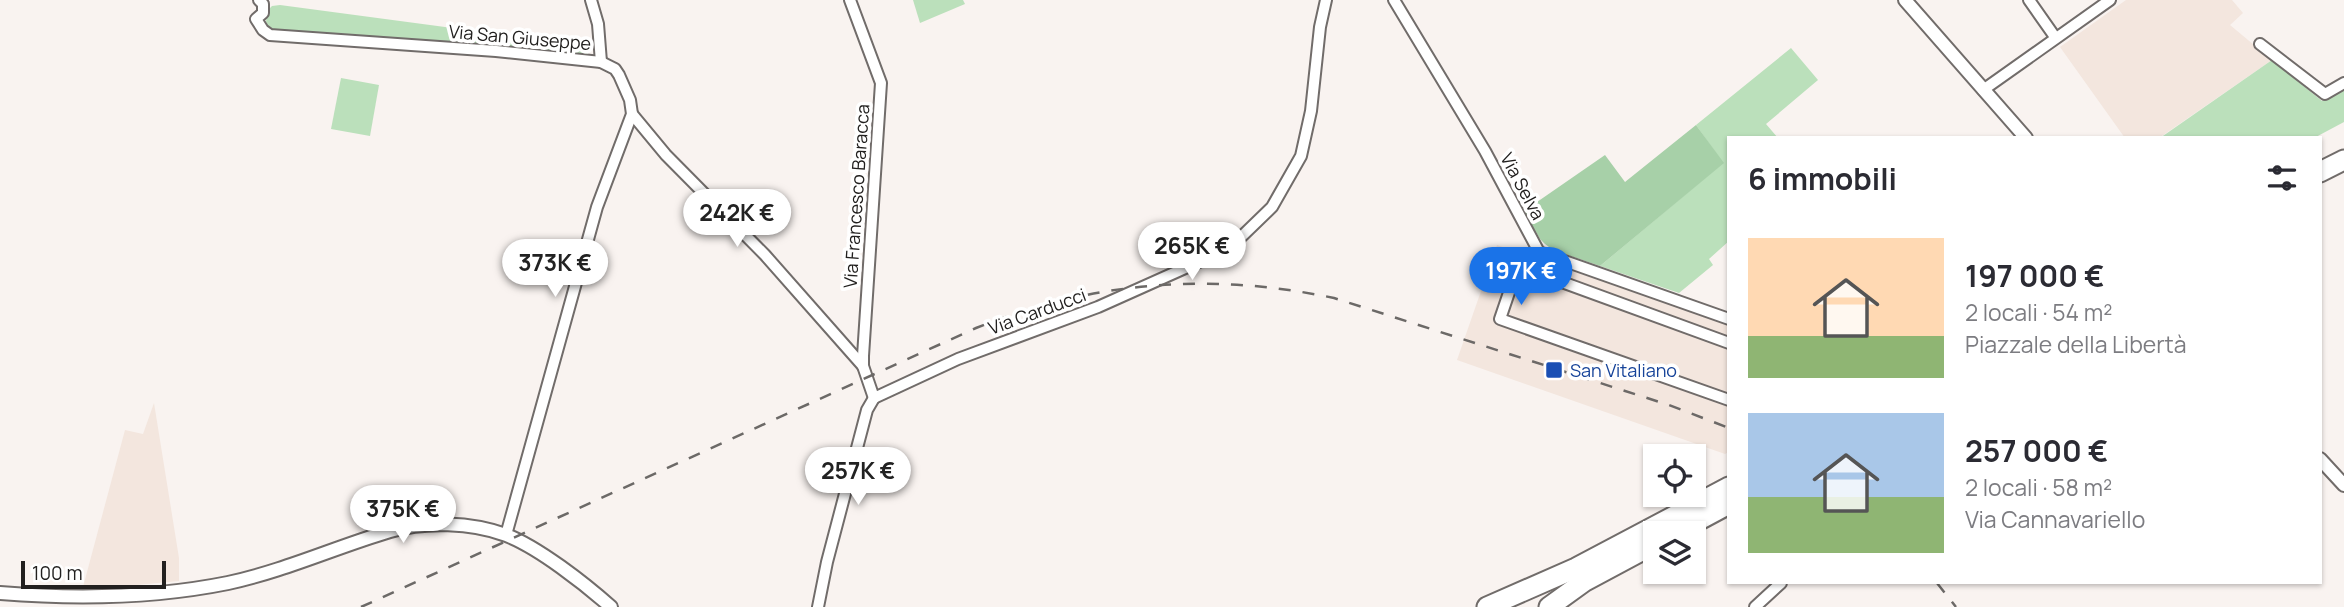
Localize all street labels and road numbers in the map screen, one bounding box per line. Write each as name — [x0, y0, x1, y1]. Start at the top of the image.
street label: Via San Giuseppe — [448, 19, 592, 55]
street label: Via Francesco Baracca — [838, 103, 874, 289]
street label: Via Selva — [1495, 148, 1551, 224]
street label: Via Carducci — [985, 282, 1089, 340]

